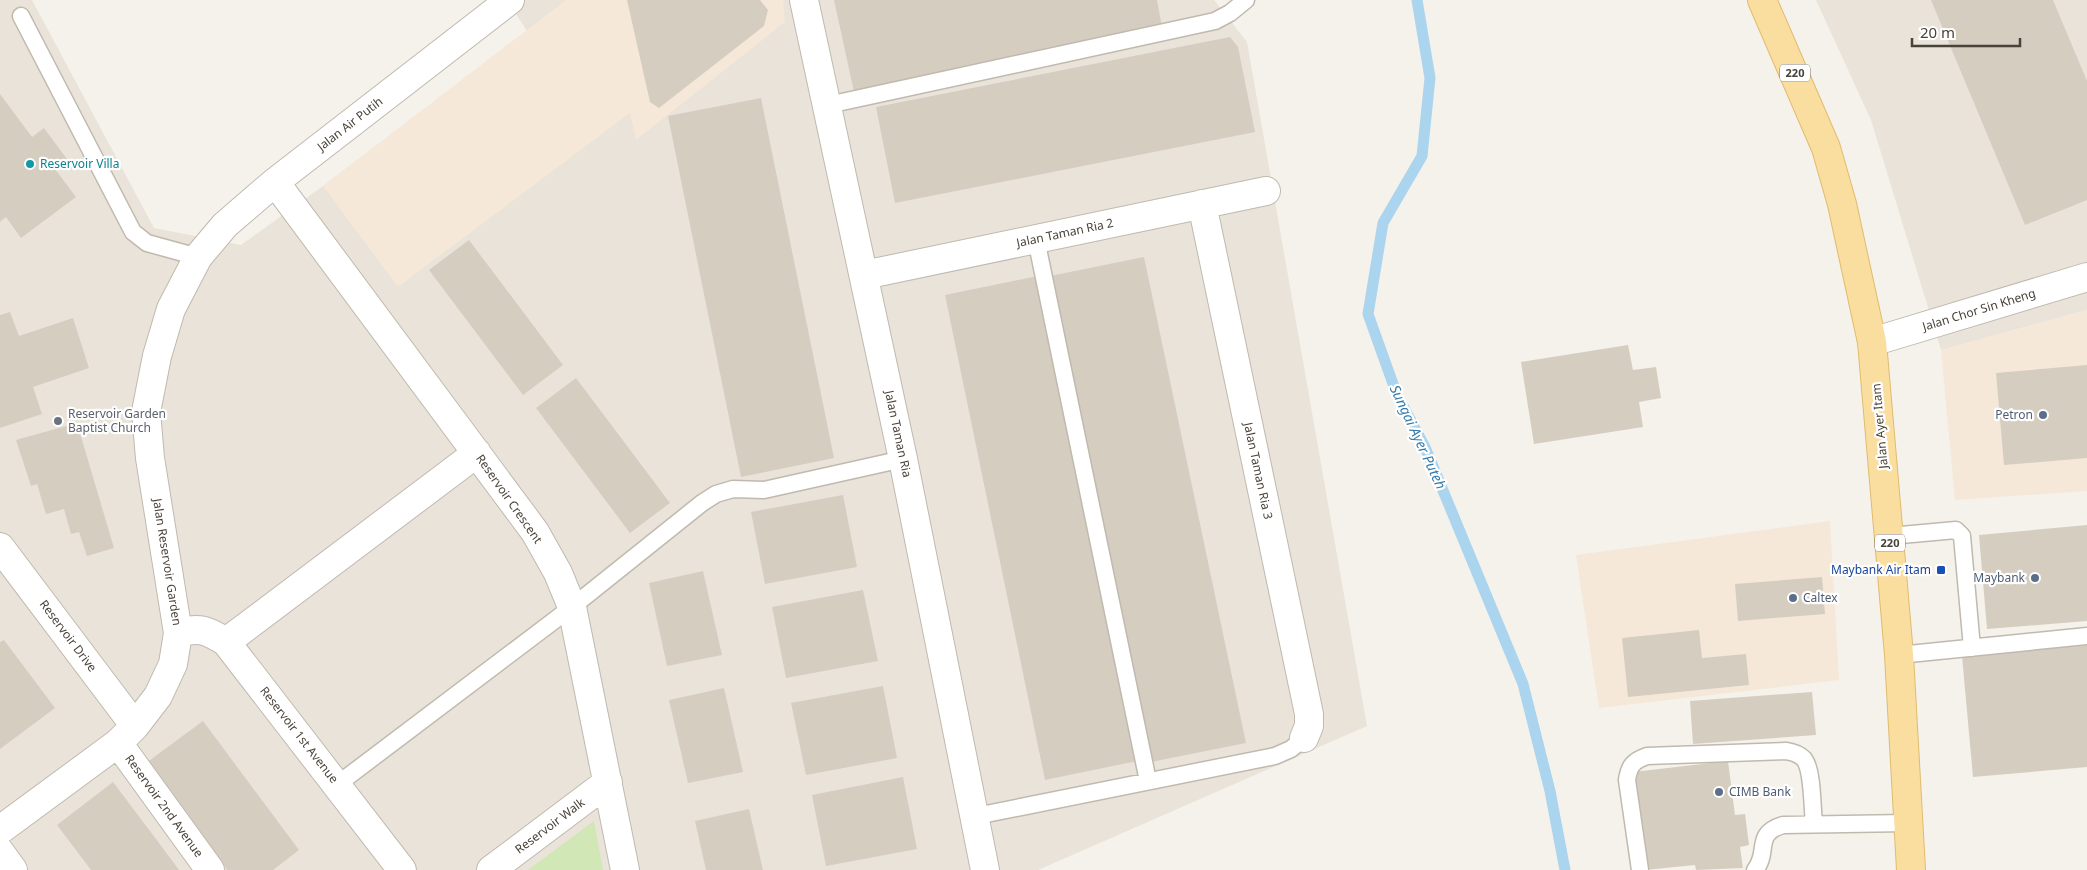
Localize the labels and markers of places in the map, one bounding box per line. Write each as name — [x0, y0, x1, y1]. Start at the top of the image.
place label: Reservoir Villa — [40, 155, 119, 172]
marker: Reservoir Villa — [24, 158, 36, 170]
place label: Reservoir Garden Baptist Church — [68, 405, 166, 436]
place label: Petron — [1995, 406, 2033, 423]
marker: Petron — [2037, 409, 2049, 421]
marker: Reservoir Garden Baptist Church — [52, 415, 64, 427]
place label: Maybank Air Itam — [1831, 561, 1931, 578]
marker: Maybank Air Itam — [1935, 564, 1947, 576]
place label: Maybank — [1973, 569, 2026, 586]
marker: Maybank — [2029, 572, 2041, 584]
place label: Caltex — [1803, 589, 1838, 606]
marker: Caltex — [1787, 592, 1799, 604]
place label: CIMB Bank — [1729, 783, 1791, 800]
marker: CIMB Bank — [1713, 786, 1725, 798]

